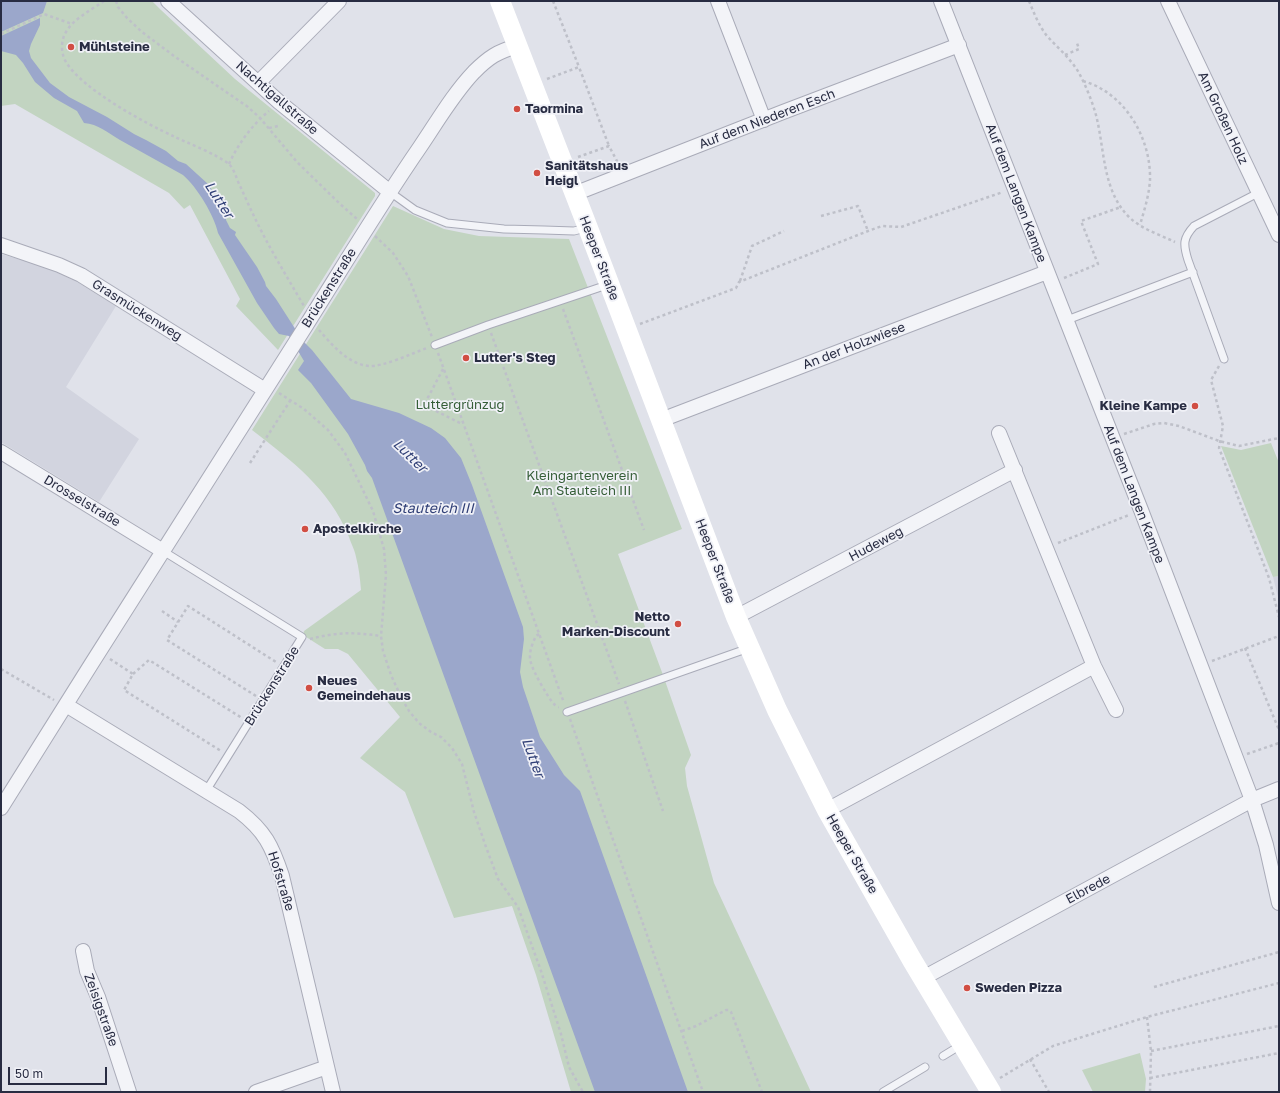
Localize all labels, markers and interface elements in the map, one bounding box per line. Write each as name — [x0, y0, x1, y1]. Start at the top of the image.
place label: Mühlsteine — [79, 39, 150, 55]
marker: Mühlsteine — [66, 42, 76, 52]
street label: Nachtigallstraße — [233, 58, 321, 138]
street label: Am Großen Holz — [1195, 69, 1251, 167]
street label: Auf dem Niederen Esch — [697, 86, 837, 152]
place label: Taormina — [525, 101, 583, 117]
marker: Taormina — [512, 104, 522, 114]
street label: Auf dem Langen Kampe — [982, 121, 1050, 265]
place label: Sanitätshaus Heigl — [545, 158, 628, 189]
marker: Sanitätshaus Heigl — [532, 168, 542, 178]
water label: Lutter — [201, 178, 237, 222]
street label: Heeper Straße — [576, 213, 622, 303]
street label: Brückenstraße — [298, 245, 360, 331]
street label: Grasmückenweg — [89, 276, 185, 344]
street label: An der Holzwiese — [801, 319, 907, 373]
place label: Lutter's Steg — [474, 350, 556, 366]
marker: Lutter's Steg — [461, 353, 471, 363]
park label: Luttergrünzug — [415, 397, 505, 413]
place label: Kleine Kampe — [1099, 398, 1187, 414]
marker: Kleine Kampe — [1190, 401, 1200, 411]
street label: Auf dem Langen Kampe — [1100, 422, 1168, 566]
water label: Lutter — [389, 436, 431, 476]
park label: Kleingartenverein Am Stauteich III — [526, 468, 638, 499]
street label: Drosselstraße — [41, 472, 123, 530]
water label: Stauteich III — [392, 501, 474, 517]
street label: Heeper Straße — [692, 516, 738, 606]
place label: Apostelkirche — [313, 521, 401, 537]
street label: Hudeweg — [846, 523, 906, 565]
marker: Apostelkirche — [300, 524, 310, 534]
place label: Netto Marken-Discount — [562, 609, 670, 640]
marker: Netto Marken-Discount — [673, 619, 683, 629]
street label: Brückenstraße — [241, 643, 303, 729]
place label: Neues Gemeindehaus — [317, 673, 411, 704]
marker: Neues Gemeindehaus — [304, 683, 314, 693]
water label: Lutter — [518, 736, 548, 780]
street label: Heeper Straße — [823, 811, 881, 897]
street label: Hofstraße — [265, 849, 297, 913]
street label: Elbrede — [1063, 871, 1113, 907]
street label: Zeisigstraße — [81, 971, 121, 1049]
place label: Sweden Pizza — [975, 980, 1062, 996]
marker: Sweden Pizza — [962, 983, 972, 993]
scale bar — [10, 1059, 109, 1085]
text: 50 m — [15, 1066, 43, 1081]

